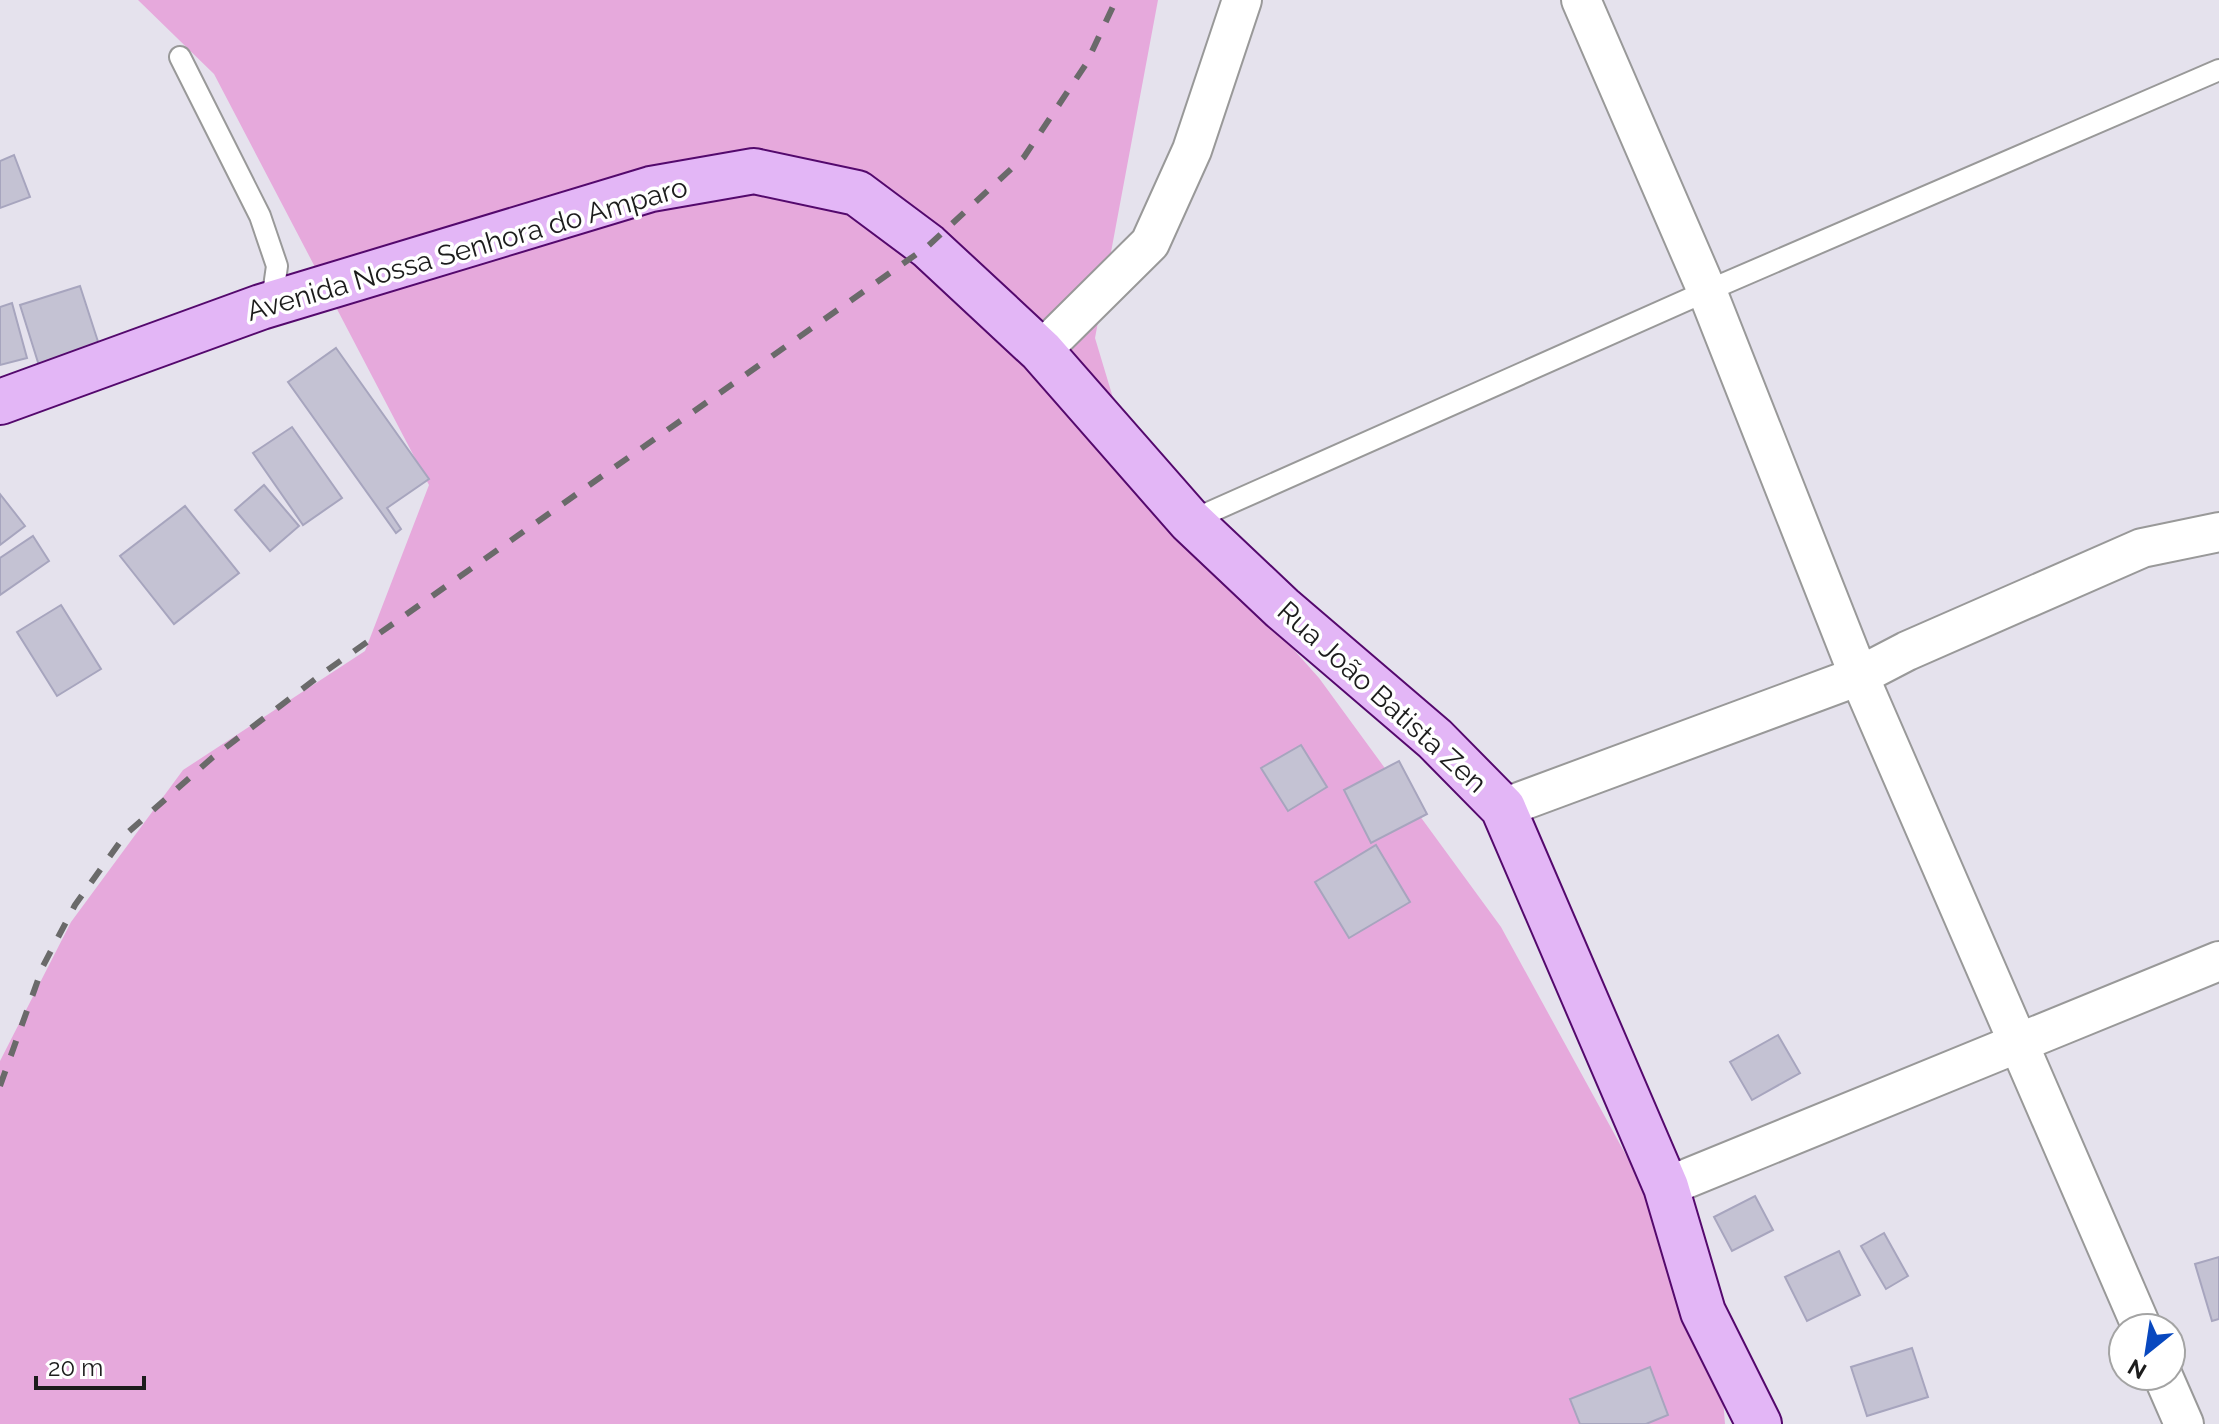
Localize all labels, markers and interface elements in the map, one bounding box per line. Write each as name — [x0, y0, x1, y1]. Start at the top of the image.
street label: Avenida Nossa Senhora do Amparo — [243, 170, 691, 328]
street label: Rua João Batista Zen — [1271, 594, 1493, 800]
north arrow — [2107, 1312, 2187, 1392]
scale bar — [36, 1340, 144, 1390]
text: 20 m — [48, 1353, 103, 1382]
text: N — [2123, 1354, 2151, 1385]

